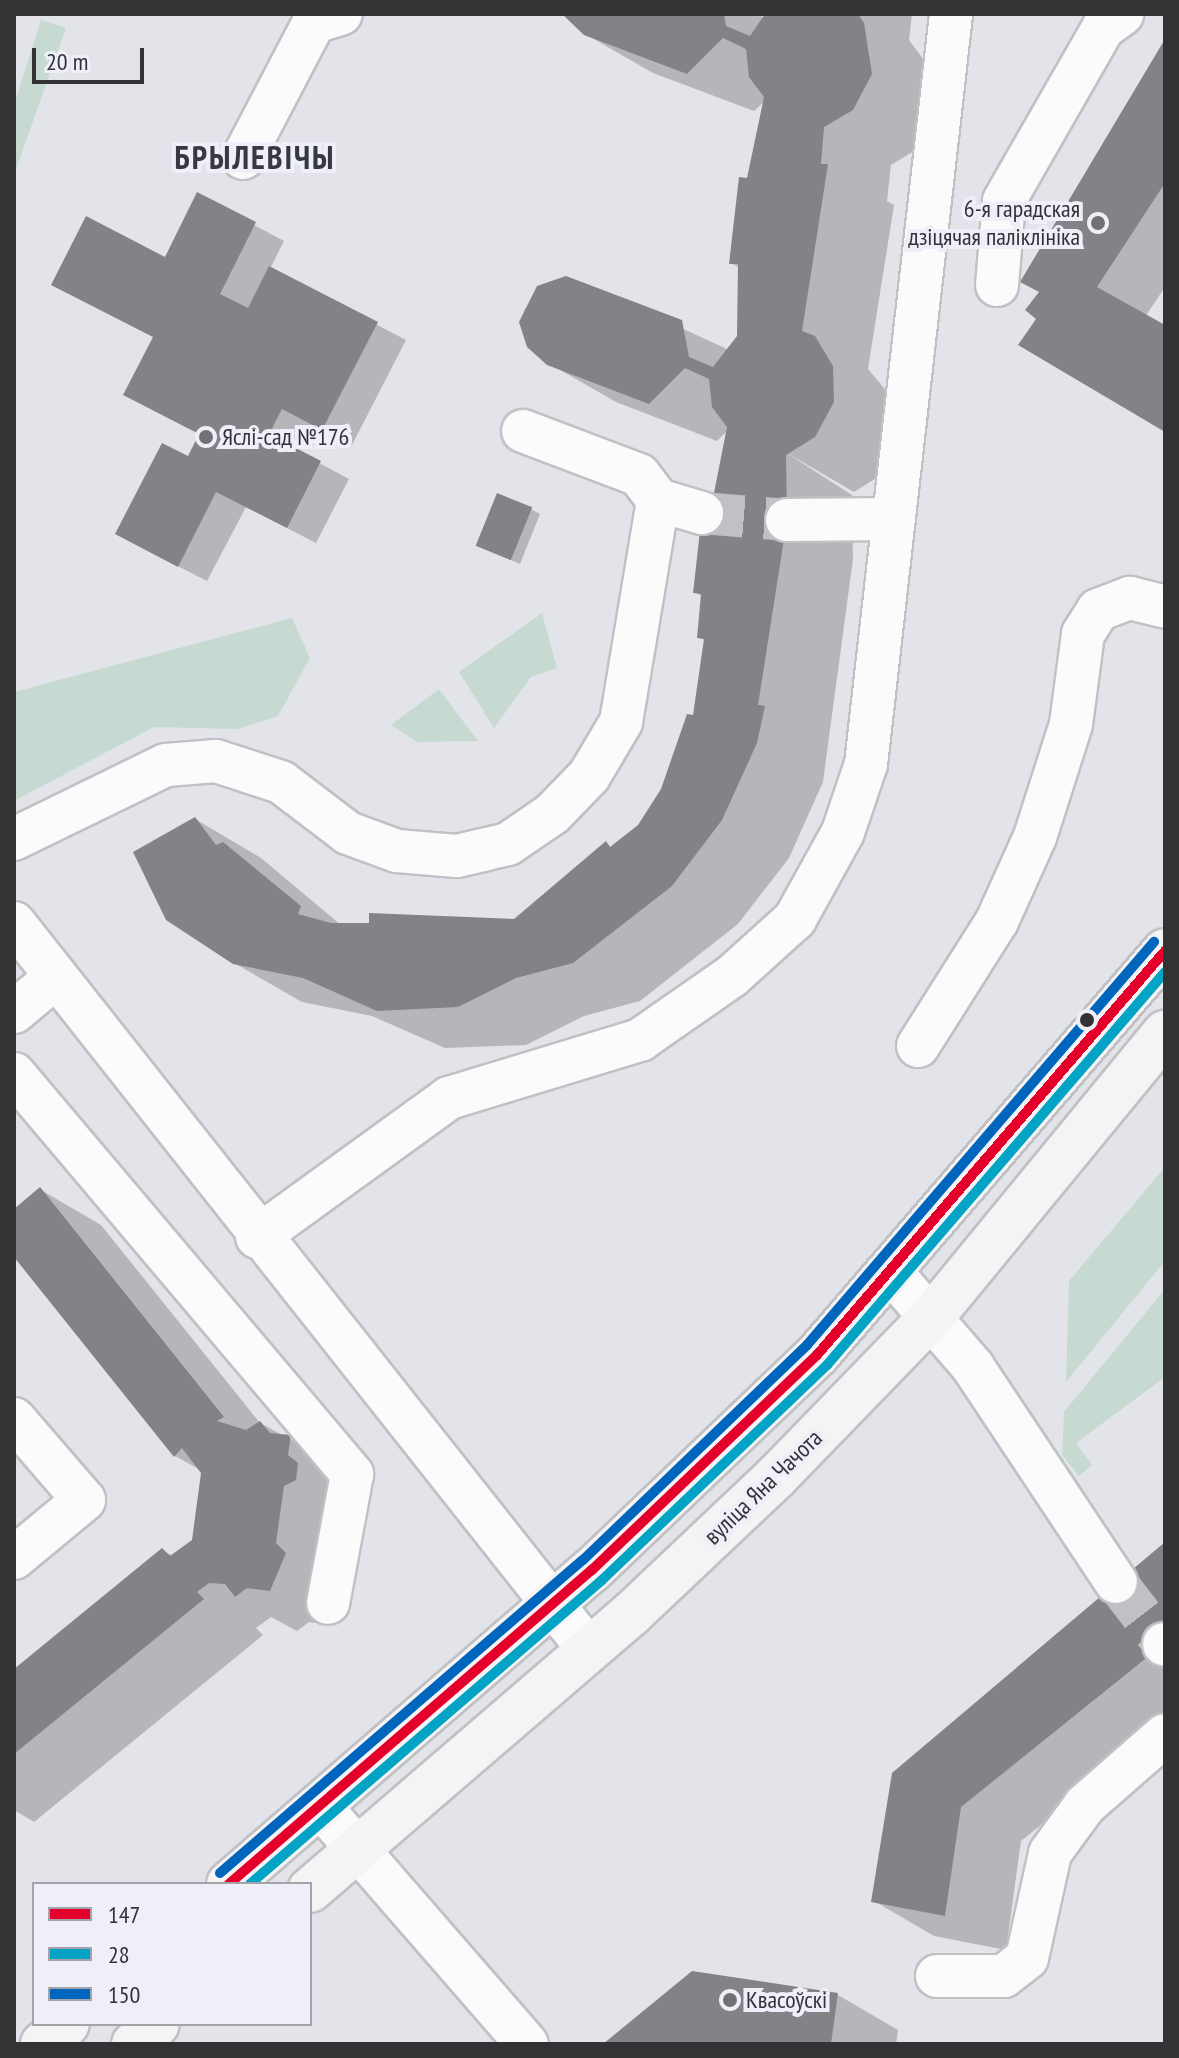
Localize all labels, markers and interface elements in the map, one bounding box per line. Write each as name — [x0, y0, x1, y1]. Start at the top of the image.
scale bar — [36, 32, 148, 82]
text: 20 m — [46, 46, 88, 77]
district label: БРЫЛЕВІЧЫ — [175, 138, 335, 176]
place label: 6-я гарадская дзіцячая паліклініка — [908, 195, 1080, 251]
marker: 6-я гарадская дзіцячая паліклініка — [1087, 212, 1109, 234]
place label: Яслі-сад №176 — [222, 423, 349, 451]
marker: Яслі-сад №176 — [197, 428, 215, 446]
unlabelled marker — [1079, 1012, 1095, 1028]
street label: вуліца Яна Чачота — [698, 1424, 828, 1550]
legend — [32, 1882, 312, 2026]
text: 147 — [108, 1899, 140, 1930]
text: 28 — [108, 1939, 130, 1970]
text: 150 — [108, 1979, 140, 2010]
place label: Квасоўскі — [746, 1986, 827, 2014]
marker: Квасоўскі — [721, 1991, 739, 2009]

